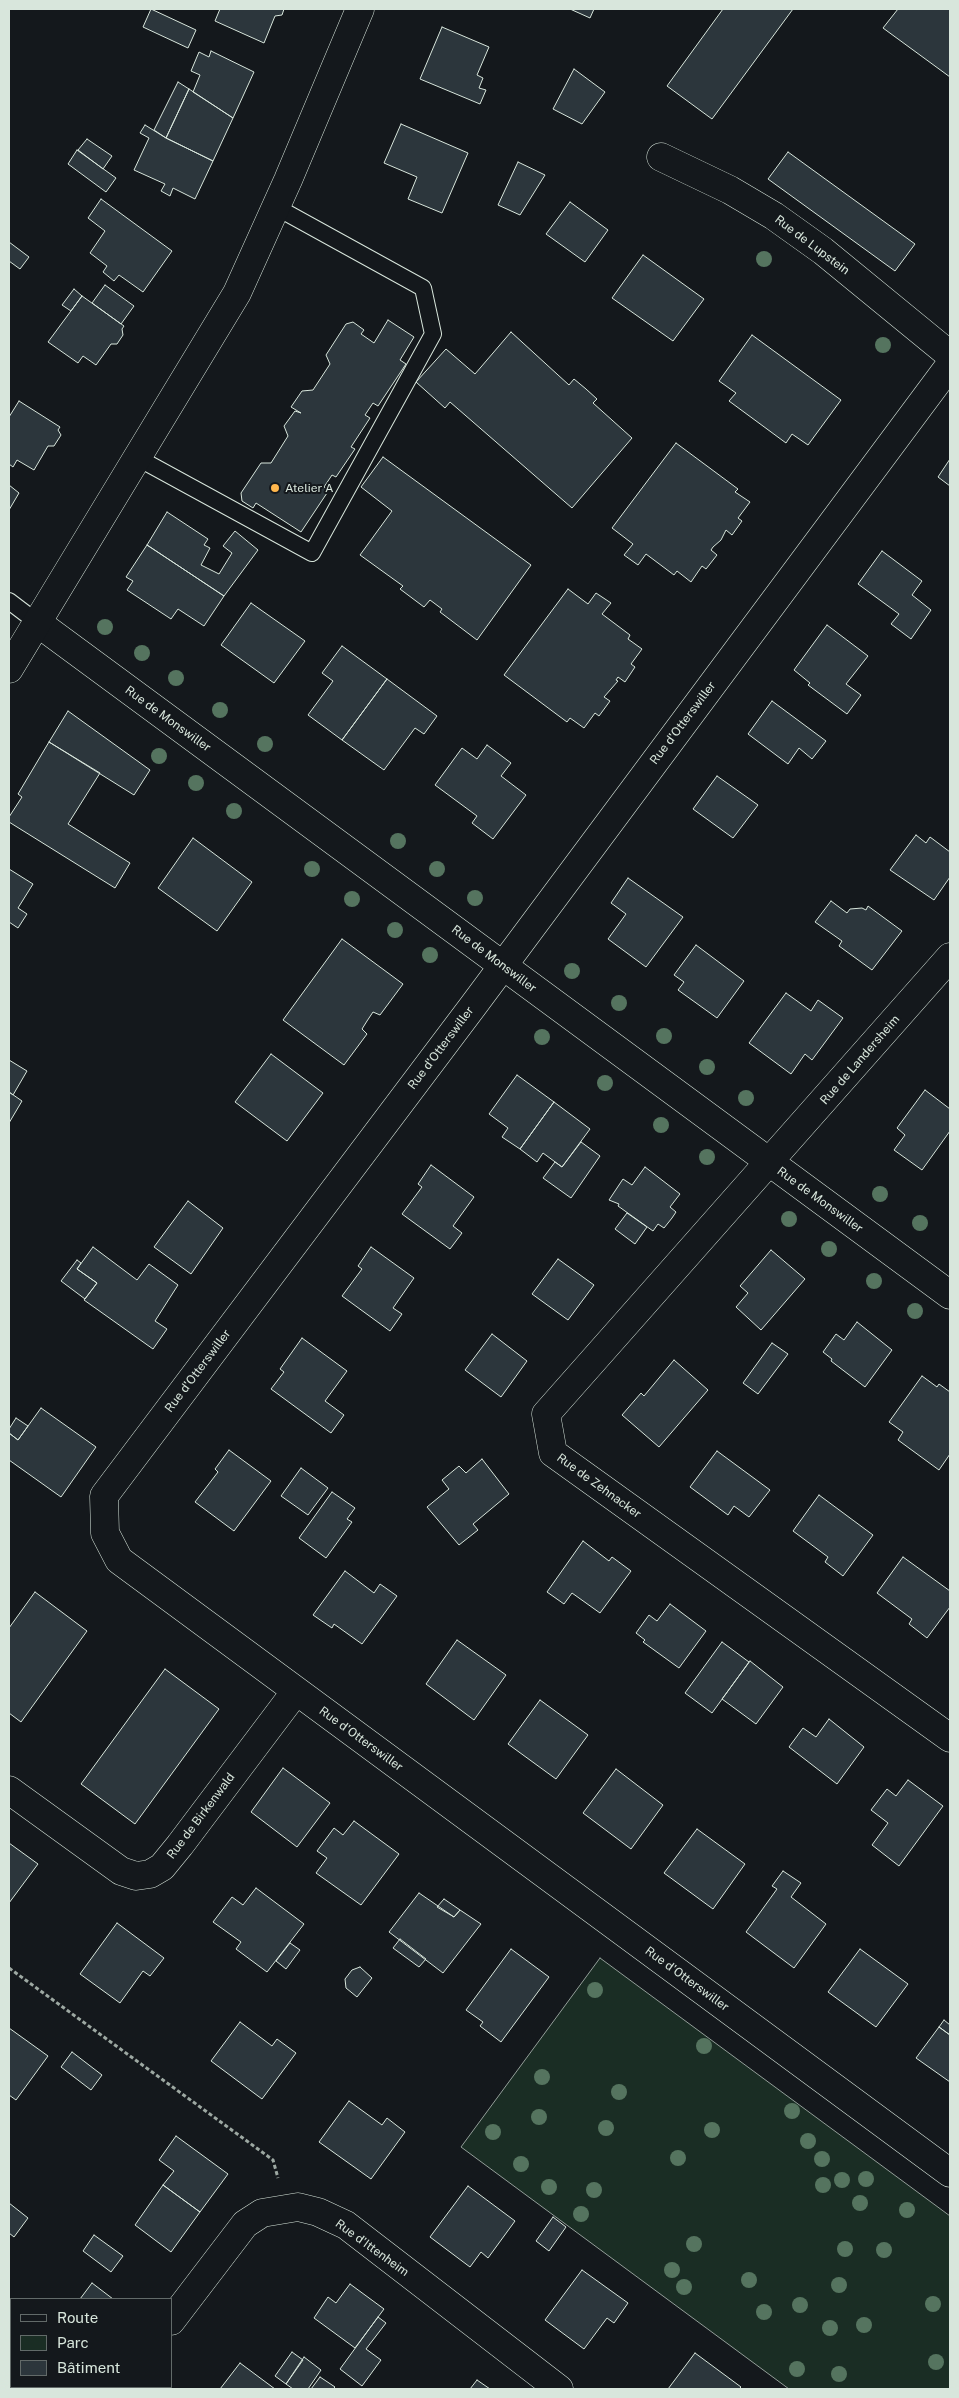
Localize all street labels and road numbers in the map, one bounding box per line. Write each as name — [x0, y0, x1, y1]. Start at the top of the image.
street label: Rue de Lupstein — [772, 212, 852, 278]
street label: Rue d'Otterswiller — [647, 679, 719, 767]
street label: Rue de Monswiller — [122, 683, 214, 755]
street label: Rue de Monswiller — [449, 922, 539, 996]
street label: Rue d'Otterswiller — [405, 1004, 477, 1092]
street label: Rue de Landersheim — [817, 1012, 903, 1108]
street label: Rue de Monswiller — [774, 1164, 866, 1236]
street label: Rue d'Otterswiller — [162, 1327, 234, 1415]
street label: Rue de Zehnacker — [554, 1451, 644, 1521]
street label: Rue d'Otterswiller — [316, 1704, 406, 1774]
street label: Rue de Birkenwald — [164, 1770, 238, 1862]
street label: Rue d'Otterswiller — [642, 1944, 732, 2014]
street label: Rue d'Ittenheim — [332, 2216, 412, 2280]

